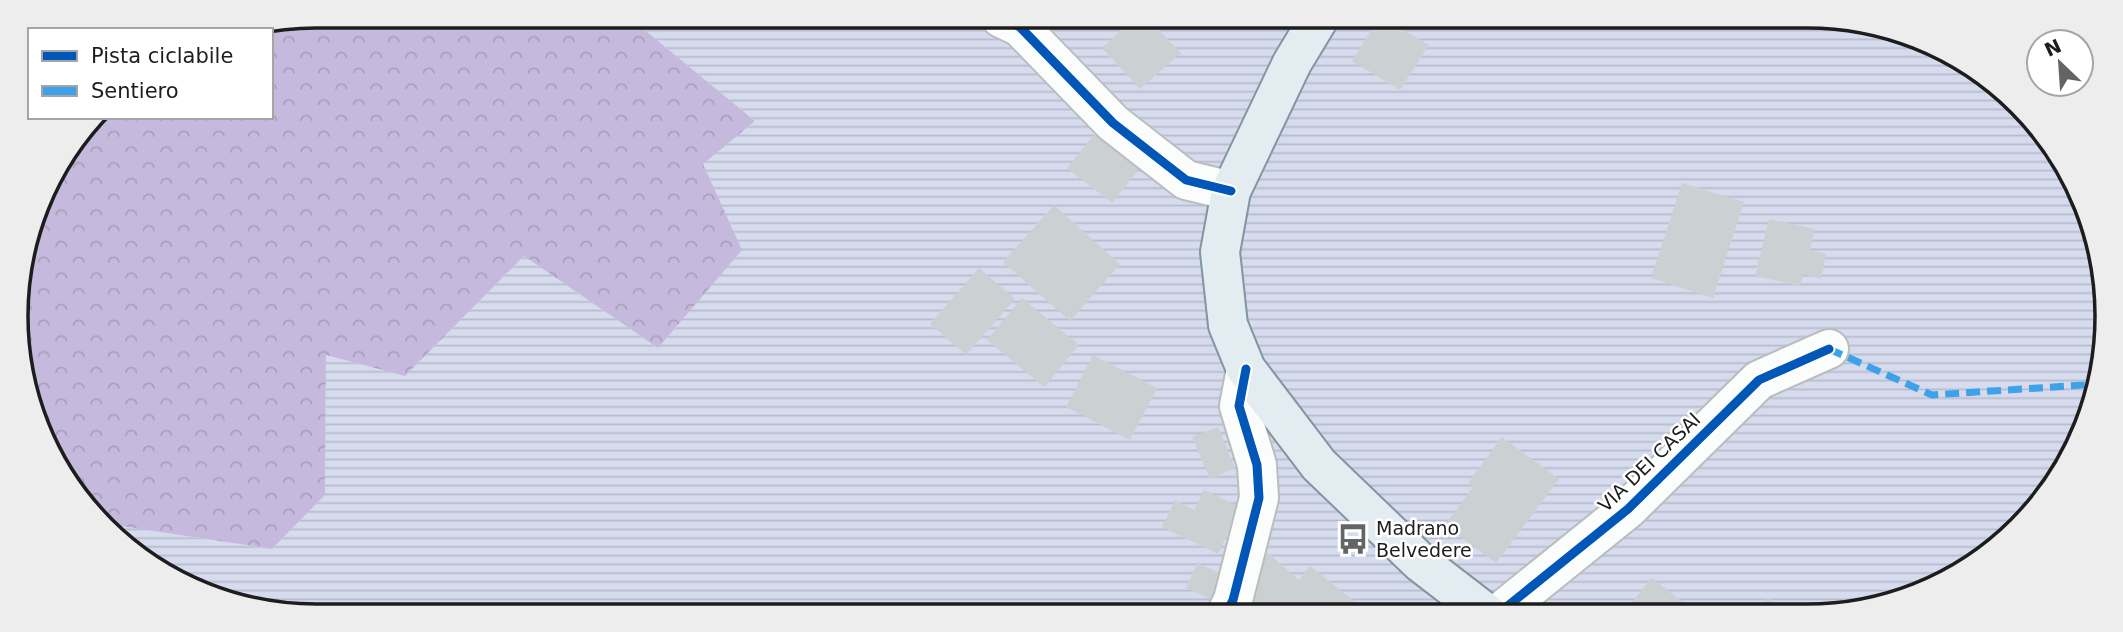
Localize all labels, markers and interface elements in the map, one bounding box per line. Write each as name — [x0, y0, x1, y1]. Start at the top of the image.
legend — [28, 28, 273, 119]
north arrow — [2025, 28, 2095, 98]
text: N — [2041, 34, 2065, 61]
text: Pista ciclabile — [91, 44, 233, 68]
text: Sentiero — [91, 79, 179, 103]
street label: VIA DEI CASAI — [1593, 408, 1705, 516]
place label: Madrano Belvedere — [1376, 517, 1472, 561]
bus stop icon: Madrano Belvedere — [1336, 522, 1370, 556]

